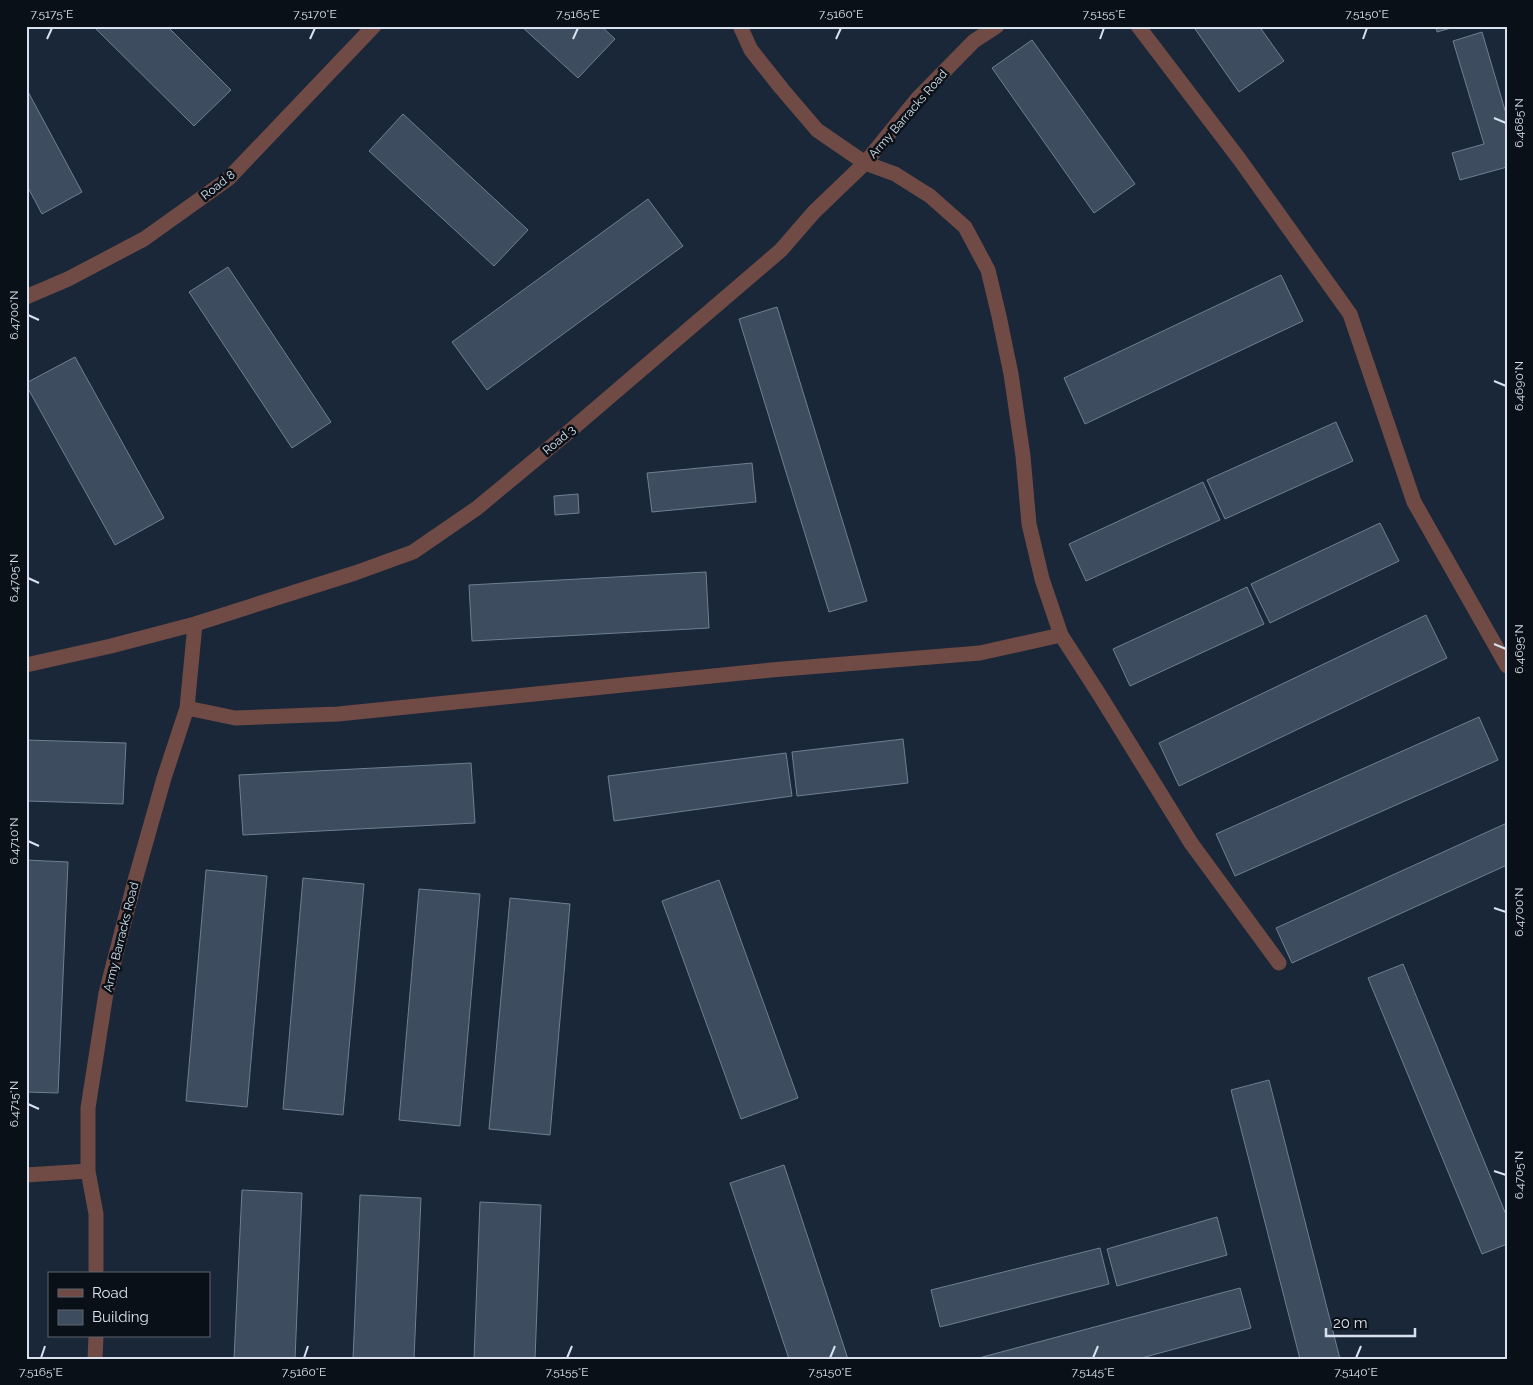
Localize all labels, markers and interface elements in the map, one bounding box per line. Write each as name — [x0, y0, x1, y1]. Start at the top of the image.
text: 7.5175°E — [31, 7, 73, 21]
text: 7.5170°E — [293, 7, 337, 21]
text: 7.5165°E — [556, 7, 600, 21]
text: 7.5160°E — [819, 7, 863, 21]
text: 7.5155°E — [1082, 7, 1126, 21]
text: 7.5150°E — [1345, 7, 1389, 21]
street label: Army Barracks Road — [866, 67, 950, 161]
text: 6.4685°N — [1512, 98, 1526, 148]
street label: Road 8 — [198, 167, 238, 203]
text: 6.4700°N — [7, 290, 21, 340]
text: 6.4690°N — [1512, 361, 1526, 411]
street label: Road 3 — [540, 422, 578, 458]
text: 6.4705°N — [7, 554, 21, 602]
text: 6.4695°N — [1512, 624, 1526, 674]
text: 6.4710°N — [7, 817, 21, 865]
street label: Army Barracks Road — [101, 881, 141, 993]
text: 6.4700°N — [1512, 887, 1526, 937]
text: 6.4715°N — [7, 1081, 21, 1127]
text: 6.4705°N — [1512, 1151, 1526, 1199]
legend — [48, 1272, 210, 1338]
text: Road — [92, 1284, 128, 1302]
scale bar — [1326, 1305, 1414, 1337]
text: Building — [92, 1308, 149, 1326]
text: 20 m — [1333, 1314, 1368, 1332]
text: 7.5165°E — [19, 1365, 63, 1379]
text: 7.5160°E — [282, 1365, 326, 1379]
text: 7.5155°E — [545, 1365, 589, 1379]
text: 7.5150°E — [808, 1365, 852, 1379]
text: 7.5145°E — [1071, 1365, 1115, 1379]
text: 7.5140°E — [1334, 1365, 1378, 1379]

